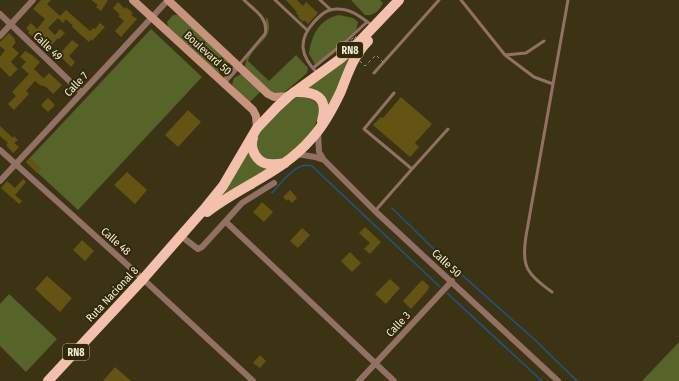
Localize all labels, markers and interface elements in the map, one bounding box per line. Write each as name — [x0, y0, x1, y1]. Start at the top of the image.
street label: Boulevard 50 — [181, 29, 234, 78]
street label: Calle 49 — [31, 30, 65, 63]
road number: RN8 — [337, 42, 363, 58]
street label: Calle 7 — [62, 69, 91, 99]
street label: Calle 48 — [98, 225, 134, 258]
street label: Calle 50 — [429, 247, 464, 280]
street label: Ruta Nacional 8 — [84, 264, 142, 325]
street label: Calle 3 — [384, 309, 413, 340]
road number: RN8 — [63, 344, 89, 360]

